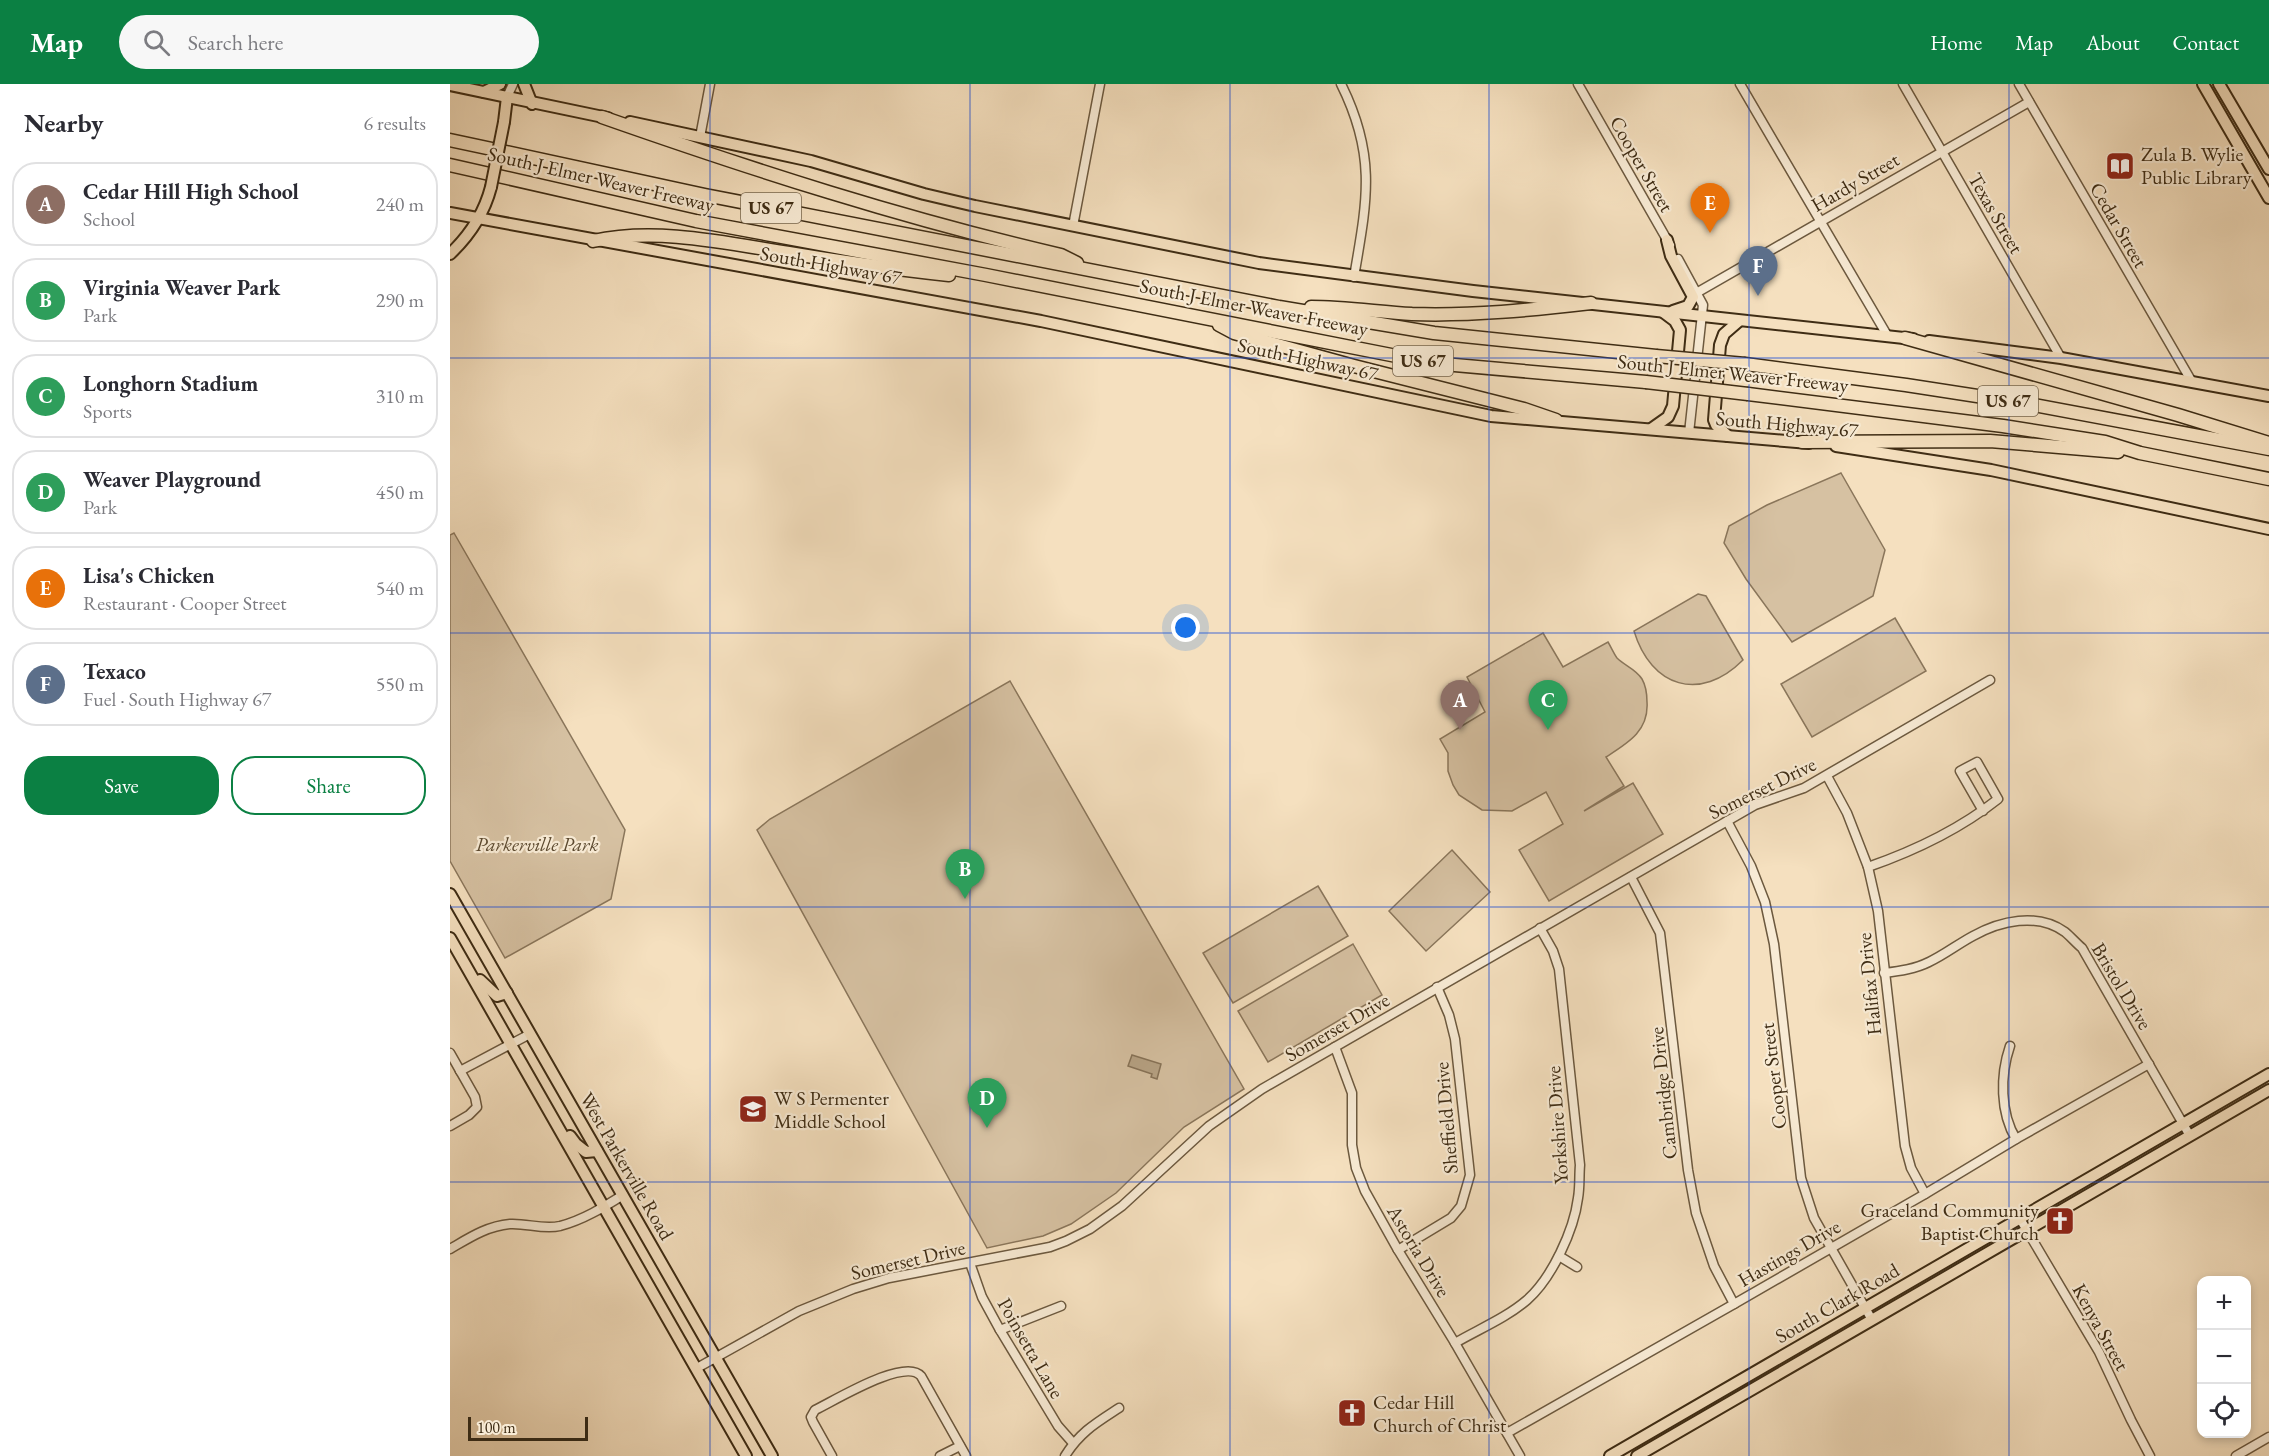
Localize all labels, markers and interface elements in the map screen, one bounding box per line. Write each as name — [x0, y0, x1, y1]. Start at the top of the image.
search box — [119, 15, 539, 69]
text: Map — [30, 24, 83, 60]
icon: search — [140, 26, 173, 59]
text: Search here — [188, 28, 283, 57]
text: Home — [1930, 29, 1982, 56]
text: Map — [2015, 29, 2053, 56]
text: About — [2086, 29, 2139, 56]
text: Contact — [2172, 29, 2239, 56]
text: Nearby — [24, 106, 104, 140]
text: 6 results — [363, 110, 426, 136]
street label: Cooper Street — [1604, 111, 1680, 217]
street label: South J Elmer Weaver Freeway — [485, 140, 717, 218]
place label: Zula B. Wylie Public Library — [2141, 141, 2252, 190]
street label: Hardy Street — [1806, 146, 1904, 218]
library icon: Zula B. Wylie Public Library — [2104, 150, 2136, 182]
street label: Texas Street — [1962, 168, 2030, 259]
text: Cedar Hill High School — [83, 177, 299, 206]
street label: Cedar Street — [2084, 178, 2154, 273]
pin: E — [1690, 184, 1730, 233]
text: A — [38, 191, 53, 217]
text: 240 m — [376, 191, 424, 217]
road number: US 67 — [741, 193, 801, 223]
text: School — [83, 206, 135, 232]
street label: South Highway 67 — [758, 240, 904, 290]
pin: F — [1738, 246, 1778, 296]
street label: South J Elmer Weaver Freeway — [1138, 272, 1371, 342]
text: Virginia Weaver Park — [83, 273, 280, 302]
text: B — [39, 287, 52, 313]
text: 290 m — [376, 287, 424, 313]
text: Park — [83, 302, 117, 328]
street label: South Highway 67 — [1235, 331, 1381, 387]
road number: US 67 — [1393, 346, 1453, 376]
street label: South J Elmer Weaver Freeway — [1616, 348, 1850, 398]
text: Longhorn Stadium — [83, 369, 258, 398]
text: C — [38, 383, 53, 409]
text: 310 m — [376, 383, 424, 409]
road number: US 67 — [1978, 386, 2038, 416]
text: Sports — [83, 398, 132, 424]
street label: South Highway 67 — [1715, 405, 1860, 443]
text: Weaver Playground — [83, 465, 261, 494]
text: D — [38, 479, 53, 505]
text: 450 m — [376, 479, 424, 505]
text: Park — [83, 494, 117, 520]
text: Lisa's Chicken — [83, 561, 215, 590]
text: E — [40, 575, 51, 601]
text: 540 m — [376, 575, 424, 601]
text: Restaurant · Cooper Street — [83, 590, 287, 616]
your location — [1171, 613, 1200, 642]
text: Texaco — [83, 657, 146, 686]
text: F — [40, 671, 51, 697]
text: 550 m — [376, 671, 424, 697]
pin: A — [1440, 680, 1480, 730]
pin: C — [1528, 680, 1568, 730]
text: Fuel · South Highway 67 — [83, 686, 271, 712]
street label: Somerset Drive — [1704, 751, 1820, 825]
button: Save — [24, 756, 219, 815]
button: Share — [231, 756, 426, 815]
park label: Parkerville Park — [476, 831, 598, 857]
pin: B — [946, 850, 984, 899]
street label: Halifax Drive — [1851, 931, 1887, 1037]
street label: Bristol Drive — [2086, 938, 2158, 1035]
street label: Somerset Drive — [1280, 987, 1394, 1067]
street label: Cooper Street — [1754, 1021, 1792, 1131]
street label: Cambridge Drive — [1643, 1025, 1683, 1160]
street label: Sheffield Drive — [1428, 1061, 1464, 1175]
street label: Yorkshire Drive — [1540, 1065, 1574, 1185]
pin: D — [968, 1078, 1006, 1128]
place label: W S Permenter Middle School — [774, 1085, 889, 1134]
street label: West Parkerville Road — [574, 1087, 680, 1245]
school or university icon: W S Permenter Middle School — [737, 1093, 769, 1125]
place label: Graceland Community Baptist Church — [1861, 1197, 2039, 1246]
street label: Astoria Drive — [1381, 1199, 1457, 1302]
church icon: Graceland Community Baptist Church — [2044, 1205, 2076, 1237]
street label: Hastings Drive — [1733, 1213, 1845, 1293]
street label: Somerset Drive — [848, 1234, 968, 1286]
street label: South Clark Road — [1770, 1257, 1905, 1349]
map controls — [2197, 1276, 2251, 1438]
button: + — [2197, 1276, 2251, 1330]
street label: Kenya Street — [2066, 1279, 2136, 1376]
street label: Poinsetta Lane — [992, 1293, 1070, 1403]
button: − — [2197, 1330, 2251, 1384]
button: locate — [2197, 1384, 2251, 1438]
place label: Cedar Hill Church of Christ — [1373, 1389, 1507, 1438]
church icon: Cedar Hill Church of Christ — [1336, 1397, 1368, 1429]
scale bar — [468, 1414, 588, 1442]
text: 100 m — [477, 1417, 516, 1438]

